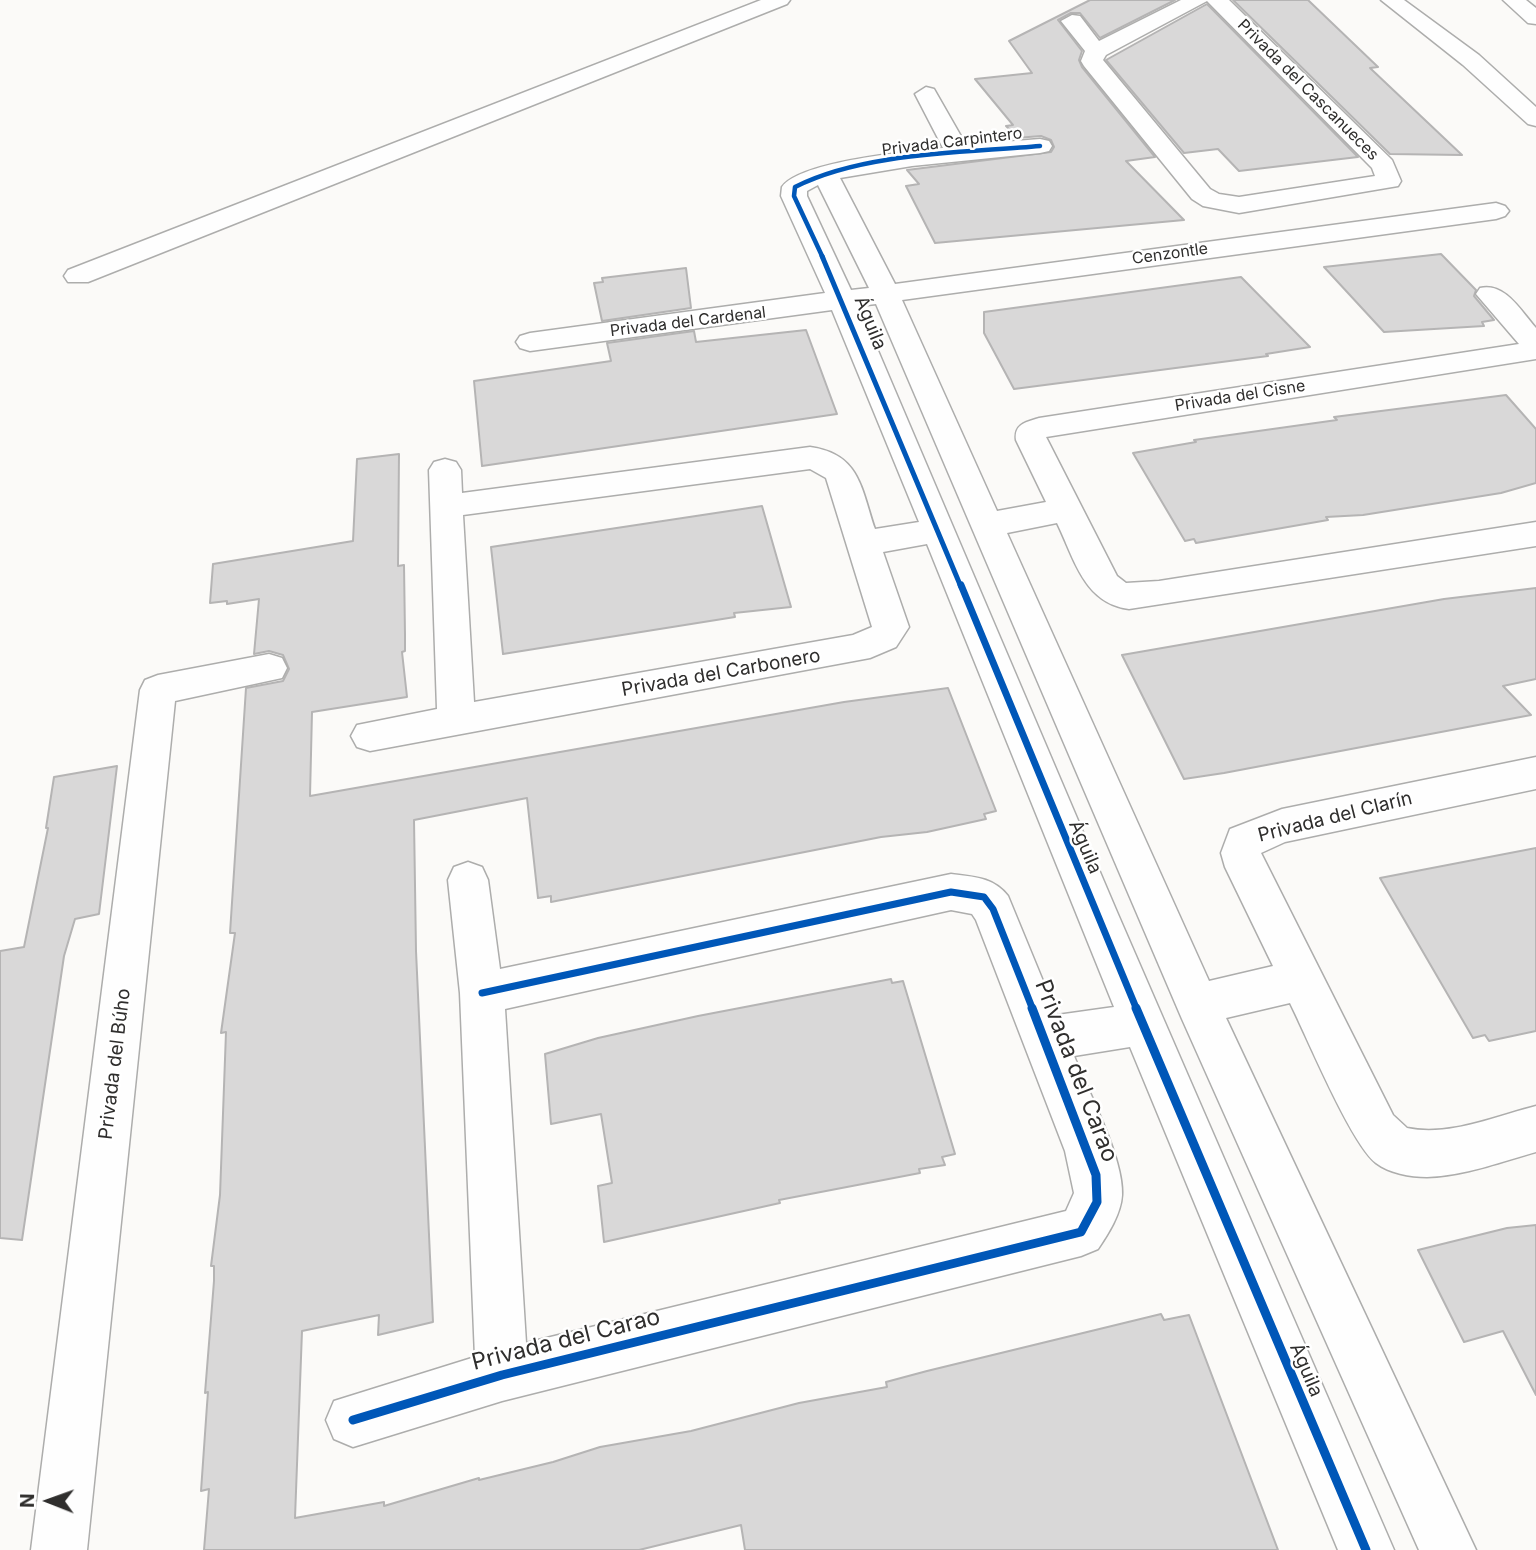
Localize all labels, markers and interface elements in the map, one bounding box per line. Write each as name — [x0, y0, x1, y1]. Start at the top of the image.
street label: Privada del Cascanueces — [1233, 15, 1383, 165]
street label: Privada Carpintero — [881, 124, 1023, 160]
street label: Cenzontle — [1131, 239, 1209, 269]
street label: Águila — [849, 293, 891, 353]
street label: Privada del Cardenal — [609, 303, 767, 341]
street label: Privada del Cisne — [1173, 376, 1307, 416]
street label: Privada del Carbonero — [620, 644, 822, 702]
street label: Privada del Clarín — [1256, 787, 1414, 847]
street label: Águila — [1064, 817, 1106, 877]
street label: Privada del Carao — [1029, 976, 1123, 1166]
street label: Privada del Búho — [94, 987, 136, 1141]
street label: Privada del Carao — [469, 1303, 663, 1377]
street label: Águila — [1285, 1340, 1327, 1400]
north arrow — [14, 1466, 84, 1536]
text: N — [16, 1493, 39, 1508]

